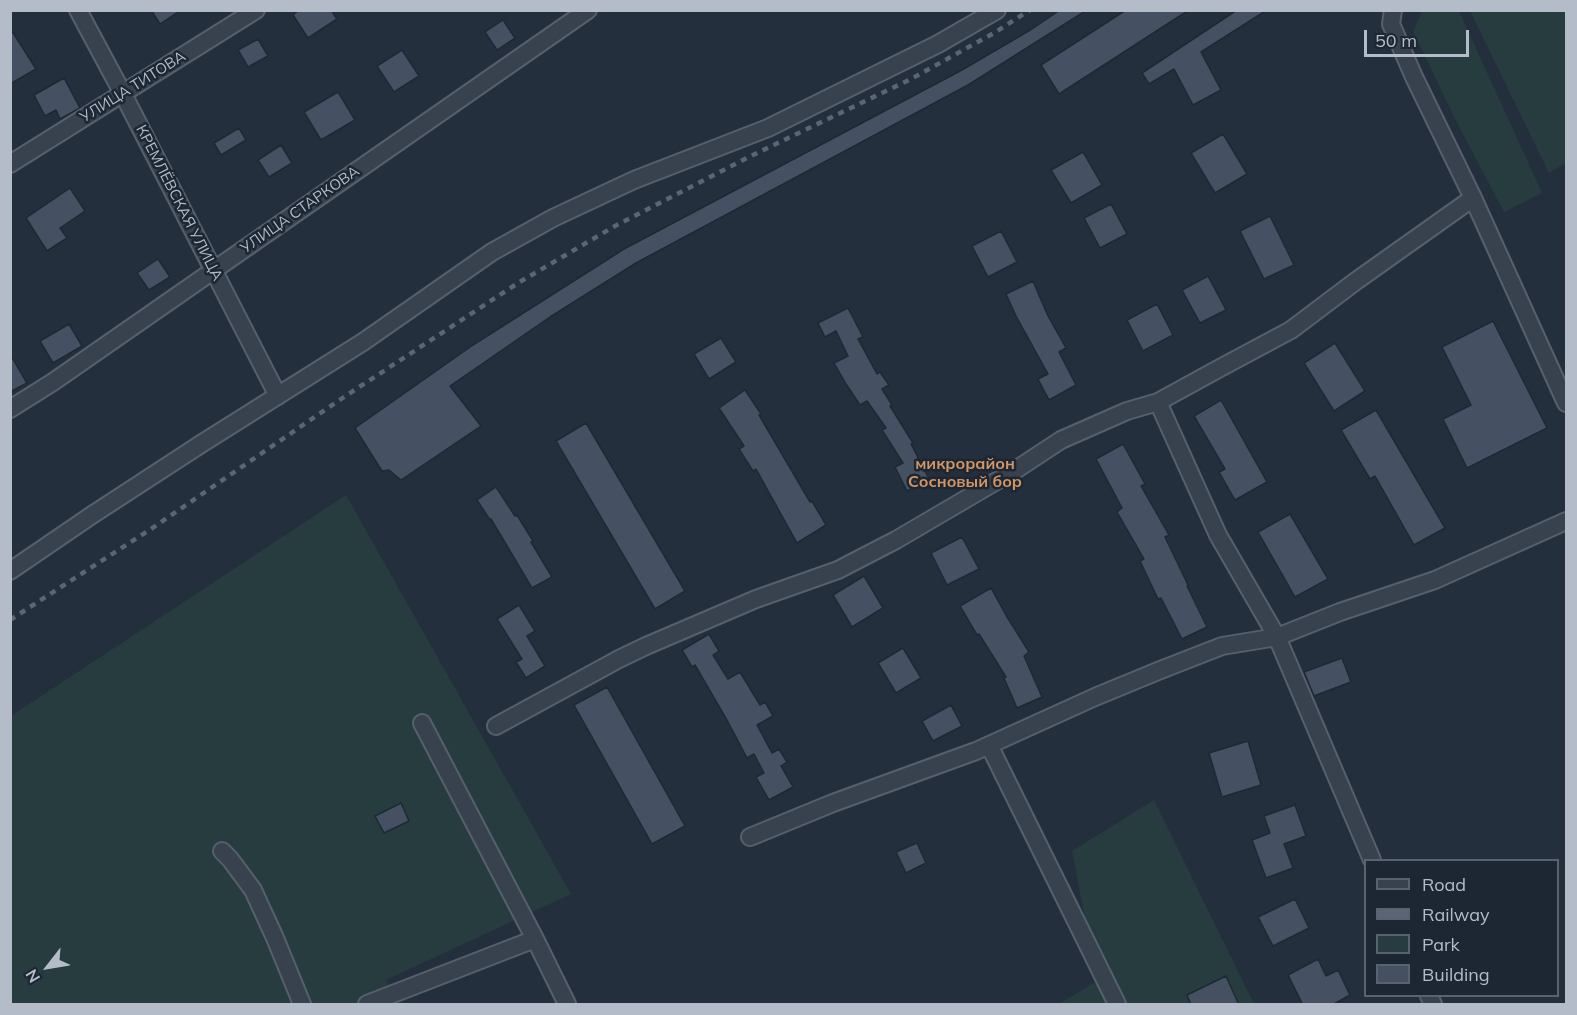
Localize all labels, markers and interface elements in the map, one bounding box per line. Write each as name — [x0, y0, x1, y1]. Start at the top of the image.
scale bar — [1367, 18, 1472, 56]
text: 50 m — [1375, 29, 1417, 52]
street label: УЛИЦА ТИТОВА — [77, 47, 189, 127]
street label: КРЕМЛЁВСКАЯ УЛИЦА — [132, 122, 226, 284]
street label: УЛИЦА СТАРКОВА — [237, 162, 363, 258]
district label: микрорайон Сосновый бор — [908, 454, 1022, 492]
legend — [1364, 859, 1559, 997]
text: Road — [1422, 873, 1466, 896]
text: Railway — [1422, 903, 1490, 926]
text: Park — [1422, 933, 1460, 956]
north arrow — [18, 937, 78, 997]
text: Building — [1422, 963, 1490, 986]
text: N — [21, 966, 44, 987]

